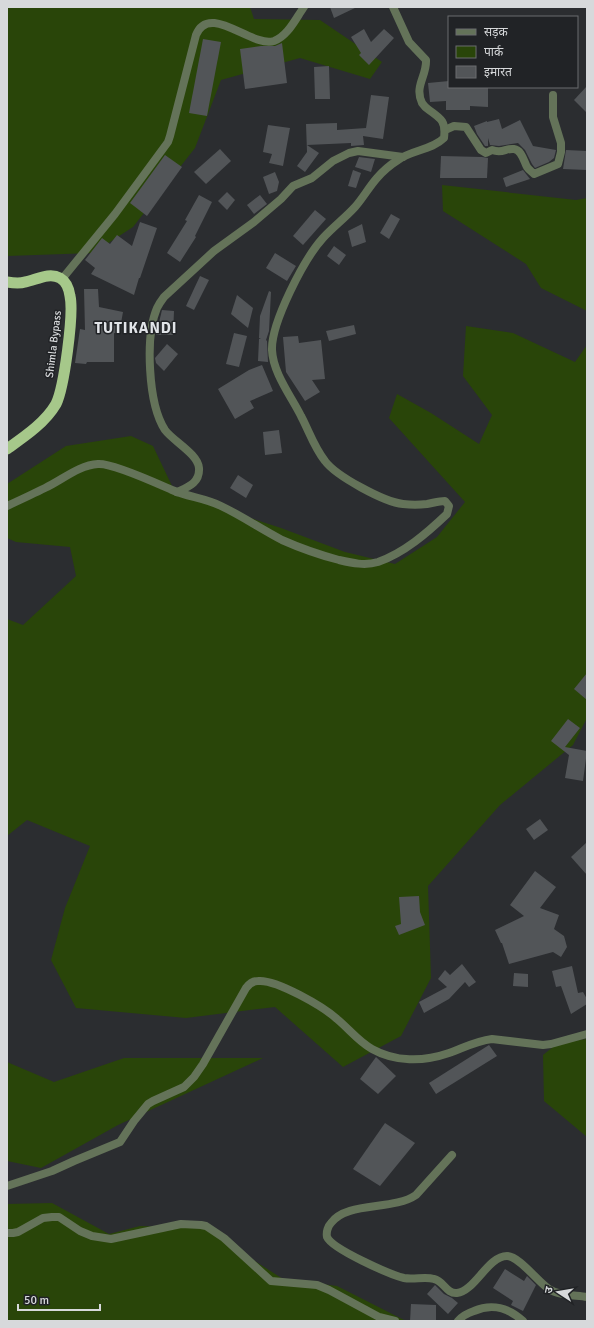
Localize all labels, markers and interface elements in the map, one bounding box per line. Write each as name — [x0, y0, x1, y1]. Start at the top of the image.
legend — [448, 16, 578, 88]
text: सड़क — [484, 25, 509, 40]
text: पार्क — [484, 45, 504, 60]
text: इमारत — [484, 65, 513, 80]
street label: Shimla Bypass — [43, 309, 64, 378]
district label: TUTIKANDI — [94, 319, 178, 337]
north arrow — [538, 1272, 578, 1312]
text: उ — [542, 1285, 556, 1295]
scale bar — [18, 1286, 100, 1312]
text: 50 m — [24, 1293, 49, 1308]

